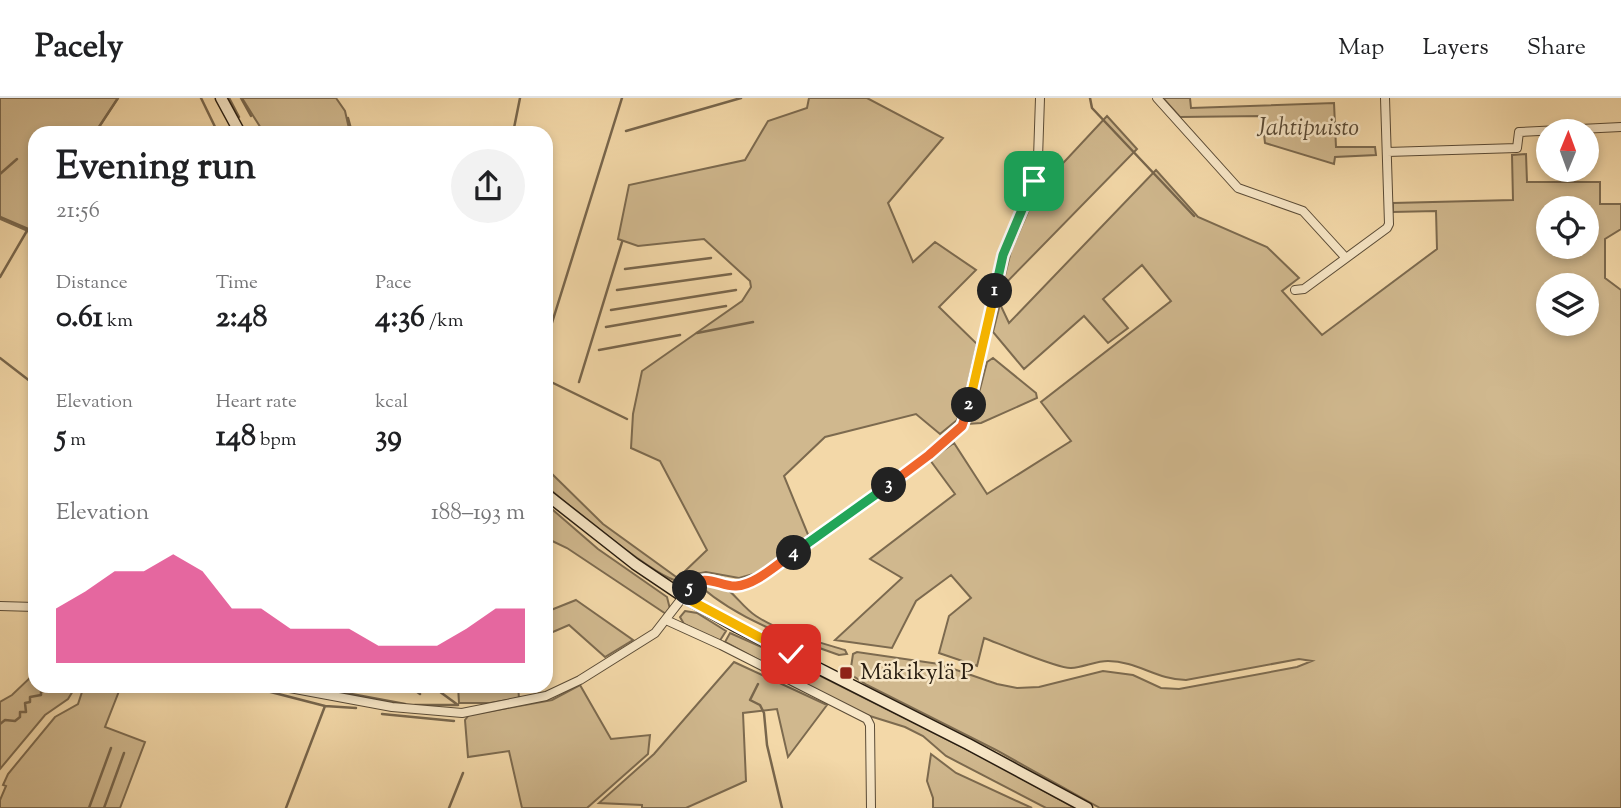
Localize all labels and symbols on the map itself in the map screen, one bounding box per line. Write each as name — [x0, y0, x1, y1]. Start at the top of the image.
park label: Jahtipuisto — [1256, 112, 1359, 146]
north arrow — [1536, 119, 1600, 182]
pin — [1004, 151, 1064, 211]
pin: 1 — [978, 274, 1012, 308]
pin: 2 — [951, 388, 986, 422]
pin: 3 — [872, 468, 906, 502]
pin: 4 — [776, 536, 812, 570]
pin: 5 — [672, 570, 708, 606]
pin — [761, 624, 821, 684]
place label: Mäkikylä P — [860, 656, 974, 690]
marker: Mäkikylä P — [838, 665, 854, 681]

